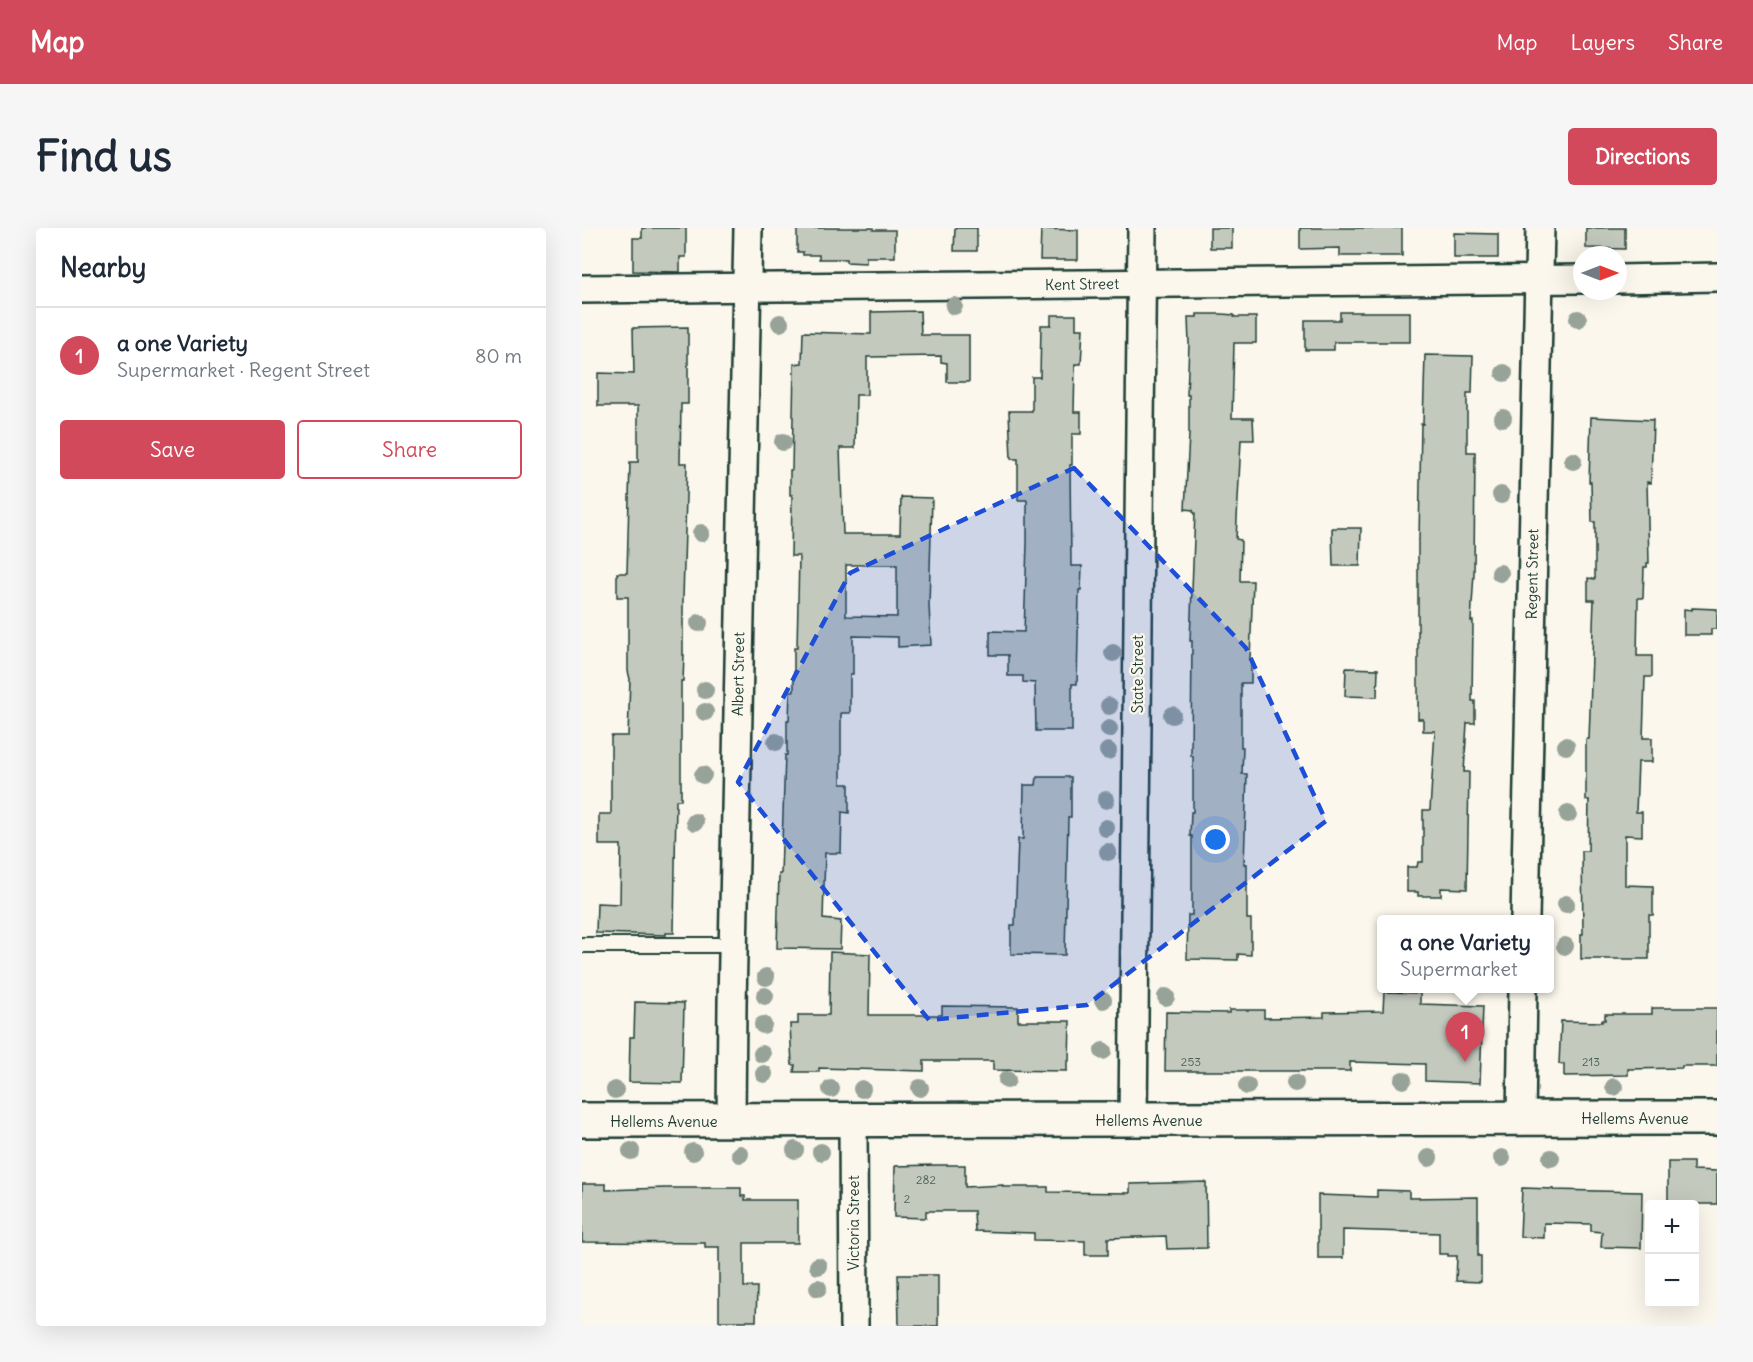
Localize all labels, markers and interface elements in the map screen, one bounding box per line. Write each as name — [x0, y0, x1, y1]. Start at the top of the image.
text: Map — [30, 24, 84, 60]
text: Map — [1497, 29, 1537, 56]
text: Layers — [1570, 29, 1635, 56]
text: Share — [1668, 29, 1723, 56]
button: Directions — [1568, 128, 1717, 185]
text: Find us — [36, 130, 172, 182]
north arrow — [1573, 246, 1627, 300]
text: Nearby — [60, 251, 146, 284]
street label: Kent Street — [1045, 274, 1119, 294]
text: a one Variety — [117, 329, 248, 357]
text: 1 — [76, 343, 83, 368]
text: 80 m — [475, 343, 522, 368]
text: Supermarket · Regent Street — [117, 357, 370, 382]
button: Save — [60, 420, 285, 479]
button: Share — [297, 420, 522, 479]
street label: Regent Street — [1522, 528, 1542, 620]
street label: Albert Street — [728, 632, 748, 716]
street label: State Street — [1128, 635, 1147, 713]
your location — [1201, 825, 1230, 854]
popup — [1377, 915, 1554, 993]
text: a one Variety — [1400, 928, 1531, 956]
text: Supermarket — [1400, 956, 1518, 981]
pin: 1 — [1446, 1012, 1484, 1062]
house number: 253 — [1181, 1054, 1201, 1069]
house number: 213 — [1582, 1054, 1600, 1069]
street label: Hellems Avenue — [1581, 1109, 1689, 1128]
street label: Hellems Avenue — [1095, 1111, 1203, 1130]
street label: Hellems Avenue — [610, 1112, 718, 1131]
house number: 282 — [916, 1172, 936, 1187]
street label: Victoria Street — [844, 1175, 863, 1271]
house number: 2 — [904, 1191, 911, 1206]
map controls — [1645, 1200, 1699, 1308]
button: + — [1645, 1200, 1699, 1254]
button: − — [1645, 1254, 1699, 1308]

